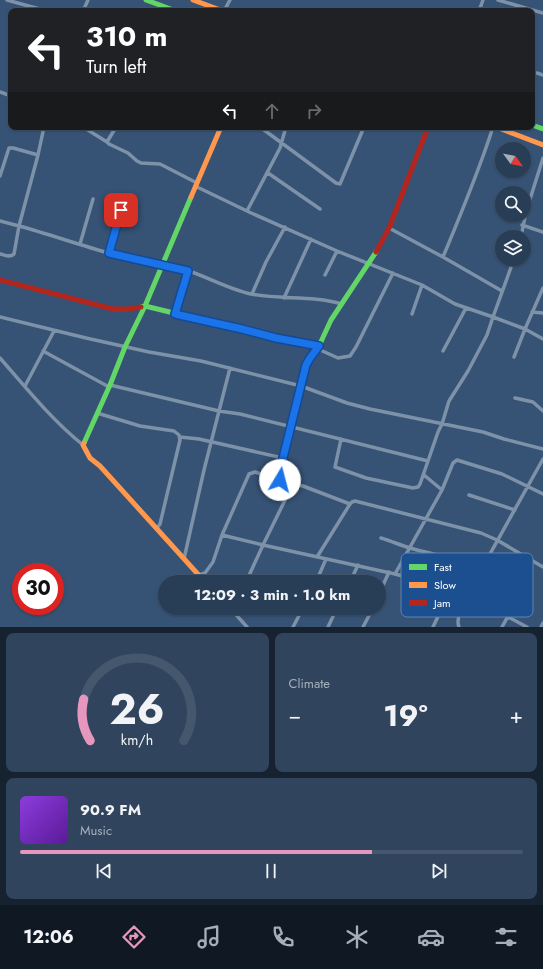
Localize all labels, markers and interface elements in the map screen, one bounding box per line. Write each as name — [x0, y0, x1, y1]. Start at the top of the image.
text: 310 m — [86, 16, 168, 57]
icon: left — [20, 24, 72, 76]
text: Turn left — [86, 54, 146, 80]
icon: left — [219, 100, 241, 122]
icon: ahead — [261, 100, 283, 122]
icon: right — [303, 100, 325, 122]
north arrow — [495, 142, 531, 178]
map controls — [495, 142, 531, 266]
button: search — [495, 186, 531, 222]
pin — [104, 193, 138, 227]
icon: arrive — [110, 199, 132, 221]
button: layers — [495, 230, 531, 266]
position arrow — [259, 459, 301, 501]
legend — [401, 553, 533, 617]
text: Fast — [434, 559, 452, 575]
speed limit sign: 30 — [12, 563, 64, 615]
text: Slow — [434, 577, 456, 593]
text: 12:09 · 3 min · 1.0 km — [194, 584, 350, 606]
text: Jam — [432, 595, 451, 611]
text: Climate — [289, 674, 330, 693]
text: 26 — [110, 678, 165, 739]
text: 19° — [383, 694, 428, 737]
text: − — [289, 699, 301, 731]
text: + — [509, 699, 523, 731]
text: km/h — [121, 729, 153, 749]
text: 90.9 FM — [80, 799, 141, 821]
text: Music — [80, 821, 112, 840]
icon: previous — [93, 860, 115, 882]
icon: pause — [260, 860, 282, 882]
icon: next — [428, 860, 450, 882]
icon: directions — [120, 923, 148, 951]
icon: music — [195, 923, 223, 951]
icon: phone — [269, 923, 297, 951]
icon: climate — [343, 923, 371, 951]
icon: car — [417, 923, 445, 951]
icon: filters — [492, 923, 520, 951]
text: 12:06 — [23, 924, 74, 950]

